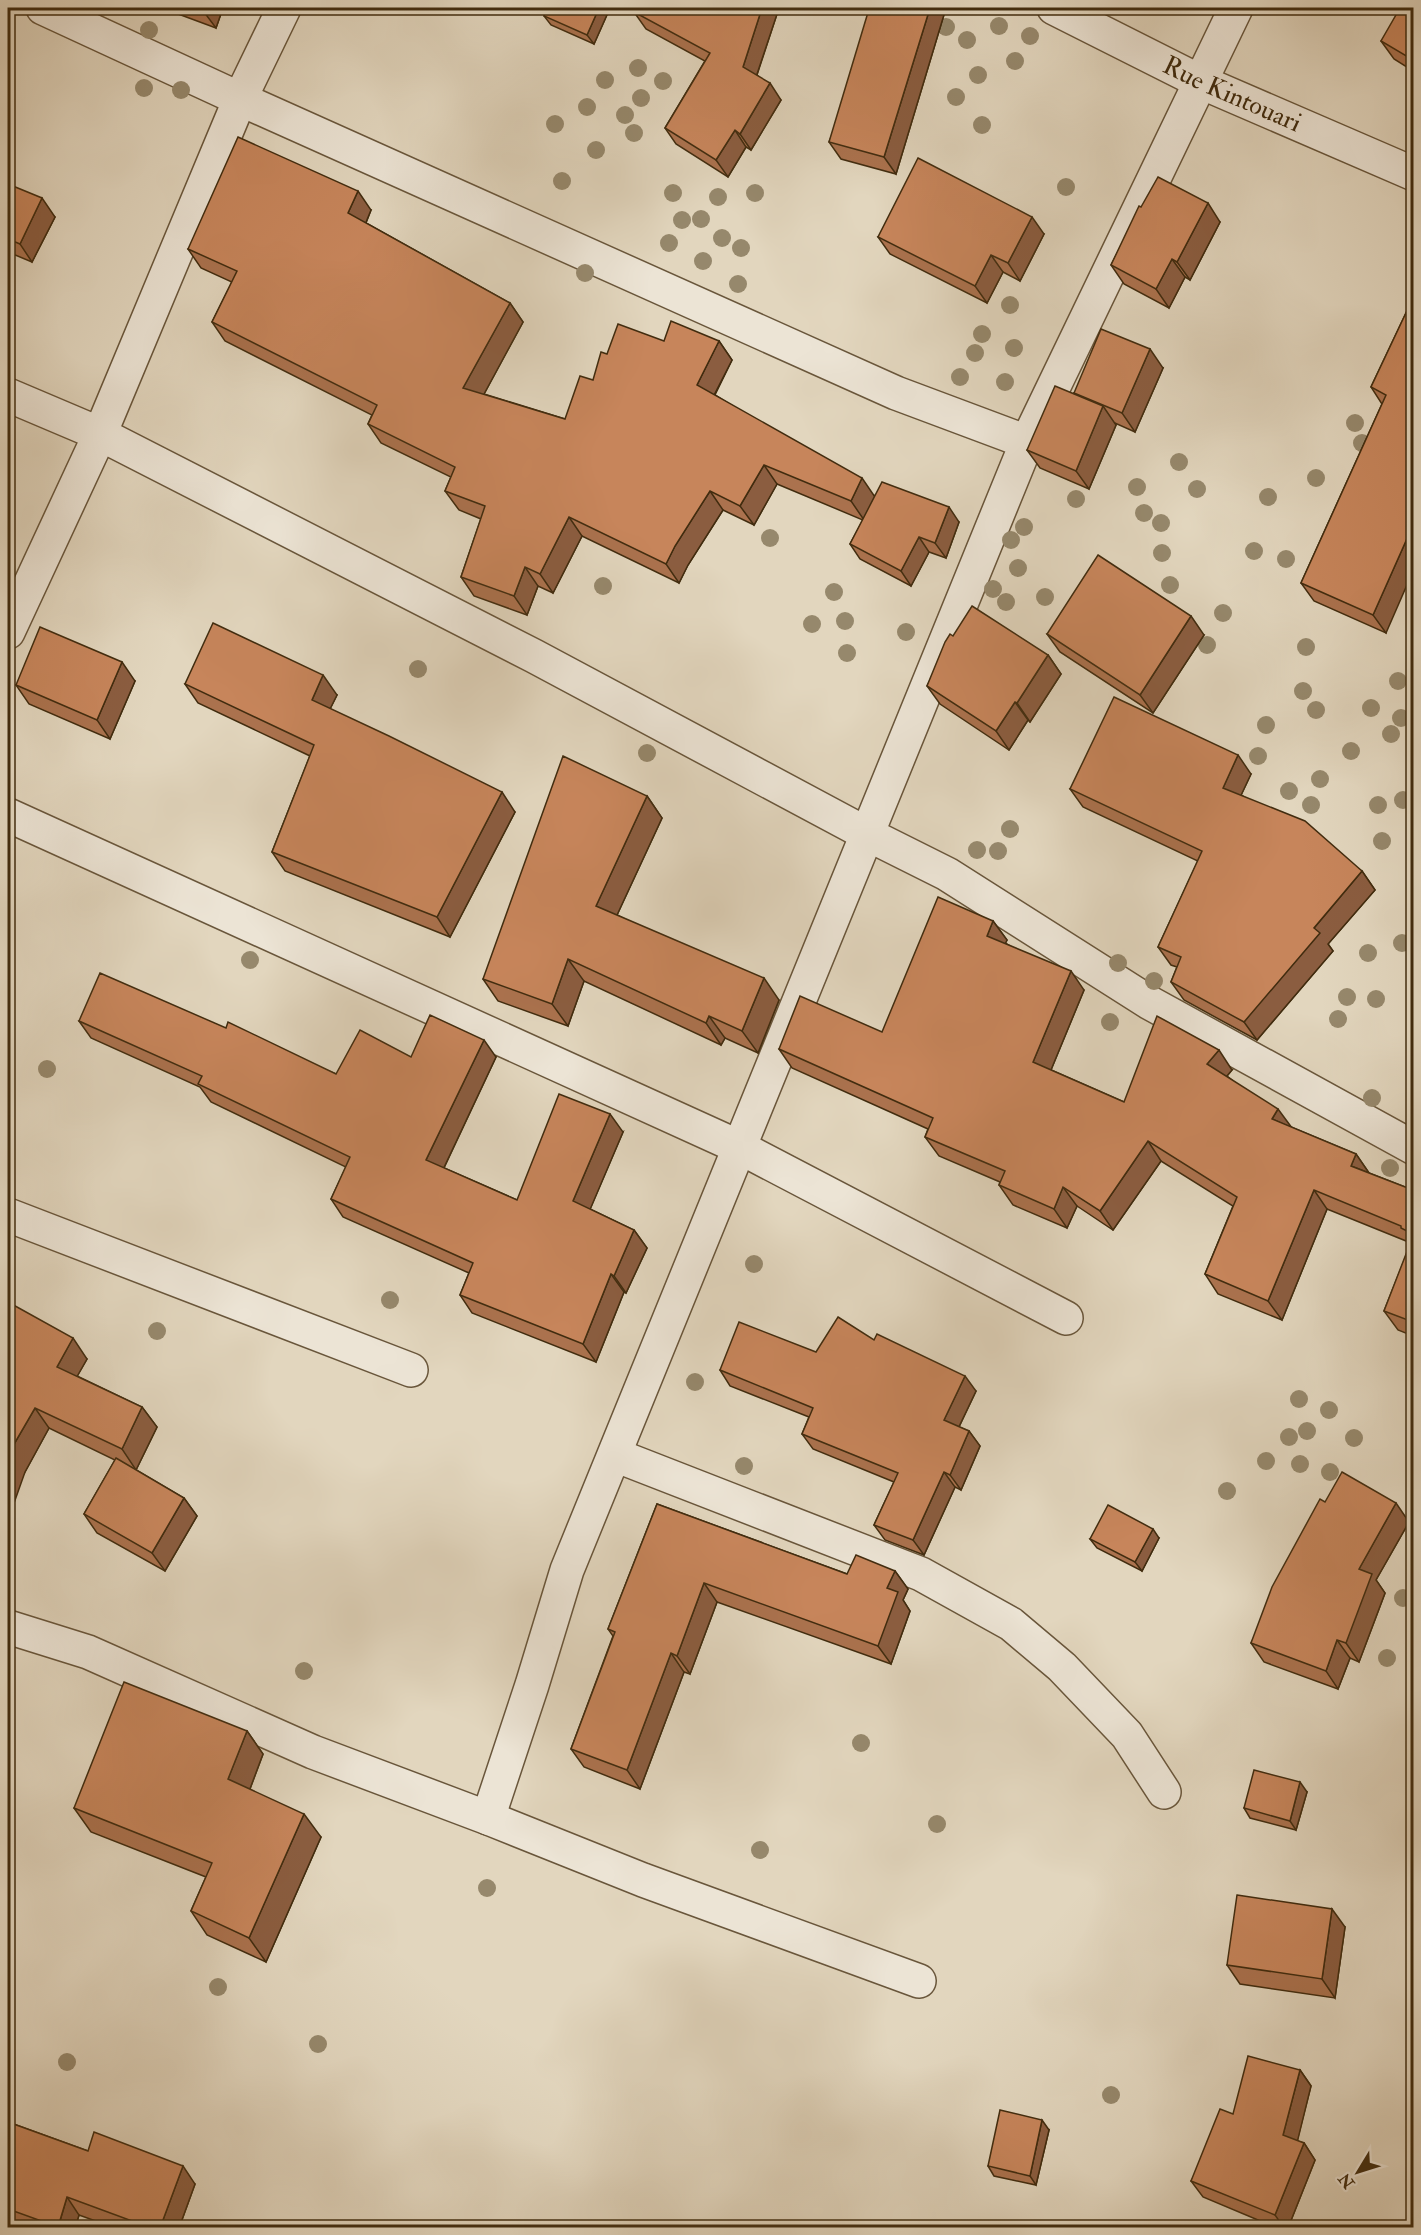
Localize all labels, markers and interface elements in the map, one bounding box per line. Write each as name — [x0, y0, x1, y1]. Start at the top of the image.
street label: Rue Kintouari — [1157, 49, 1306, 139]
north arrow — [1328, 2142, 1388, 2202]
text: N — [1334, 2168, 1360, 2193]

